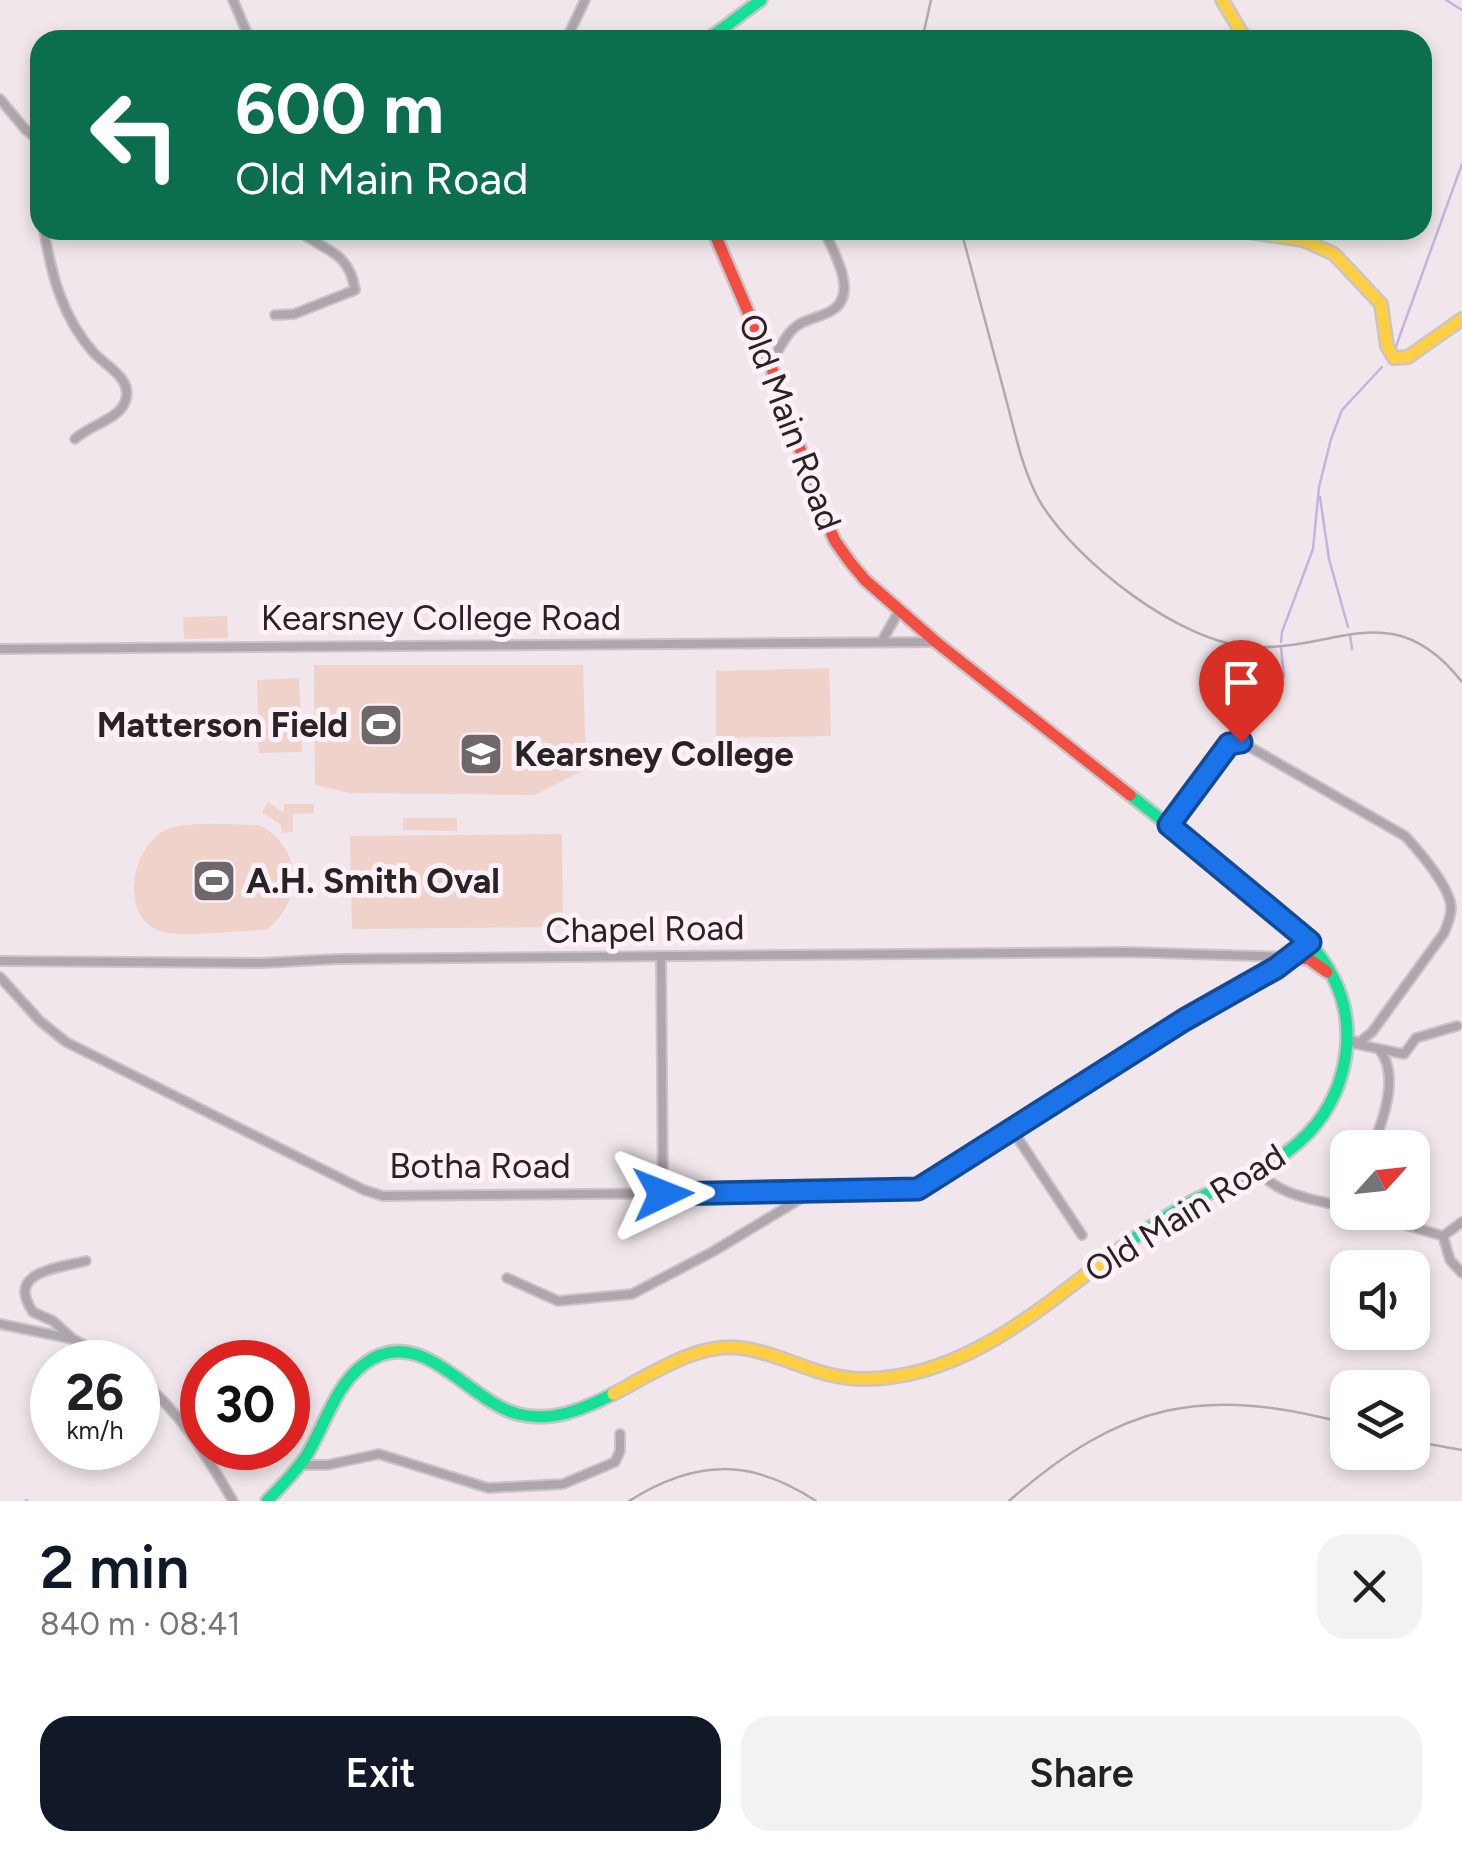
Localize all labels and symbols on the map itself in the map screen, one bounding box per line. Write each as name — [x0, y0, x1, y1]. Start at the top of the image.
street label: Old Main Road — [729, 308, 851, 536]
street label: Kearsney College Road — [261, 597, 621, 639]
pin — [1199, 640, 1284, 743]
sports icon: Matterson Field — [358, 702, 404, 748]
place label: Matterson Field — [97, 704, 348, 746]
school or university icon: Kearsney College — [458, 731, 504, 777]
place label: Kearsney College — [514, 733, 794, 775]
sports icon: A.H. Smith Oval — [191, 858, 237, 904]
place label: A.H. Smith Oval — [246, 860, 500, 902]
street label: Chapel Road — [545, 906, 745, 952]
north arrow — [1330, 1130, 1430, 1230]
street label: Old Main Road — [1077, 1135, 1293, 1291]
position arrow — [611, 1142, 715, 1246]
street label: Botha Road — [389, 1145, 571, 1187]
speed limit sign: 30 — [180, 1340, 310, 1470]

